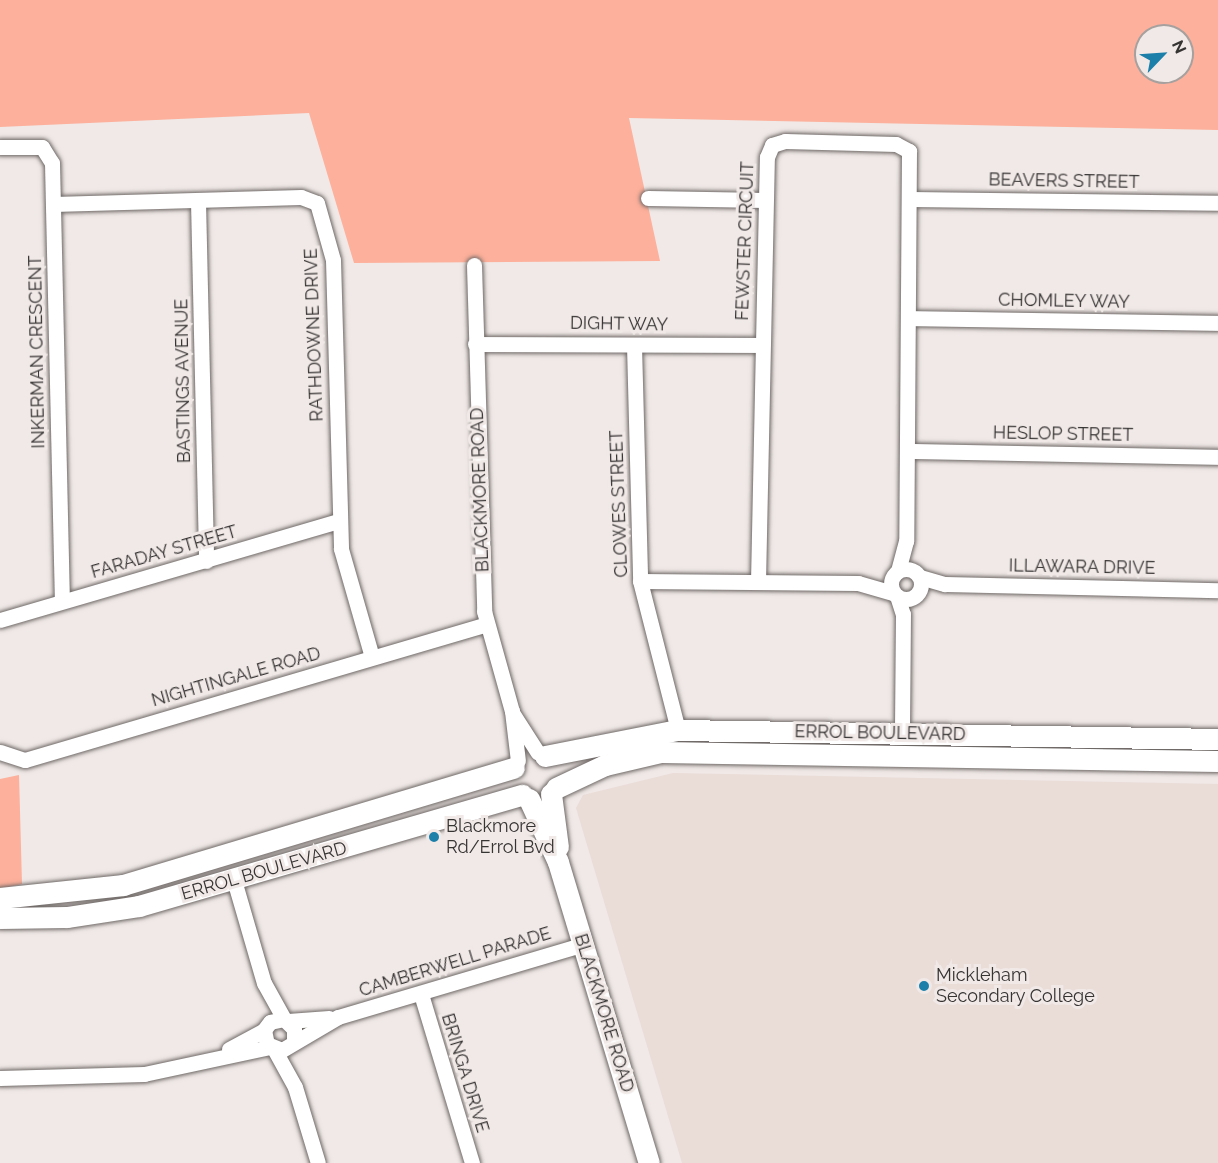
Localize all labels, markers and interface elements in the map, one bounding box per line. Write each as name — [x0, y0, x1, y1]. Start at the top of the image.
north arrow — [1134, 24, 1194, 84]
text: N — [1168, 37, 1190, 57]
street label: FEWSTER CIRCUIT — [731, 161, 759, 321]
street label: BEAVERS STREET — [988, 169, 1140, 193]
street label: RATHDOWNE DRIVE — [300, 248, 328, 422]
street label: INKERMAN CRESCENT — [25, 255, 49, 449]
street label: CHOMLEY WAY — [997, 289, 1131, 313]
street label: BASTINGS AVENUE — [171, 298, 195, 464]
street label: DIGHT WAY — [569, 312, 669, 336]
street label: BLACKMORE ROAD — [466, 407, 494, 573]
street label: HESLOP STREET — [992, 422, 1134, 446]
street label: CLOWES STREET — [606, 430, 632, 578]
street label: FARADAY STREET — [88, 521, 240, 583]
street label: ILLAWARA DRIVE — [1008, 555, 1156, 579]
street label: NIGHTINGALE ROAD — [149, 643, 323, 711]
street label: ERROL BOULEVARD — [794, 721, 966, 745]
place label: Blackmore Rd/Errol Bvd — [446, 816, 555, 858]
marker: Blackmore Rd/Errol Bvd — [427, 830, 441, 844]
street label: ERROL BOULEVARD — [179, 837, 349, 905]
street label: CAMBERWELL PARADE — [356, 922, 554, 1002]
street label: BLACKMORE ROAD — [570, 931, 638, 1095]
place label: Mickleham Secondary College — [936, 965, 1095, 1008]
marker: Mickleham Secondary College — [917, 979, 931, 993]
street label: BRINGA DRIVE — [437, 1011, 493, 1135]

